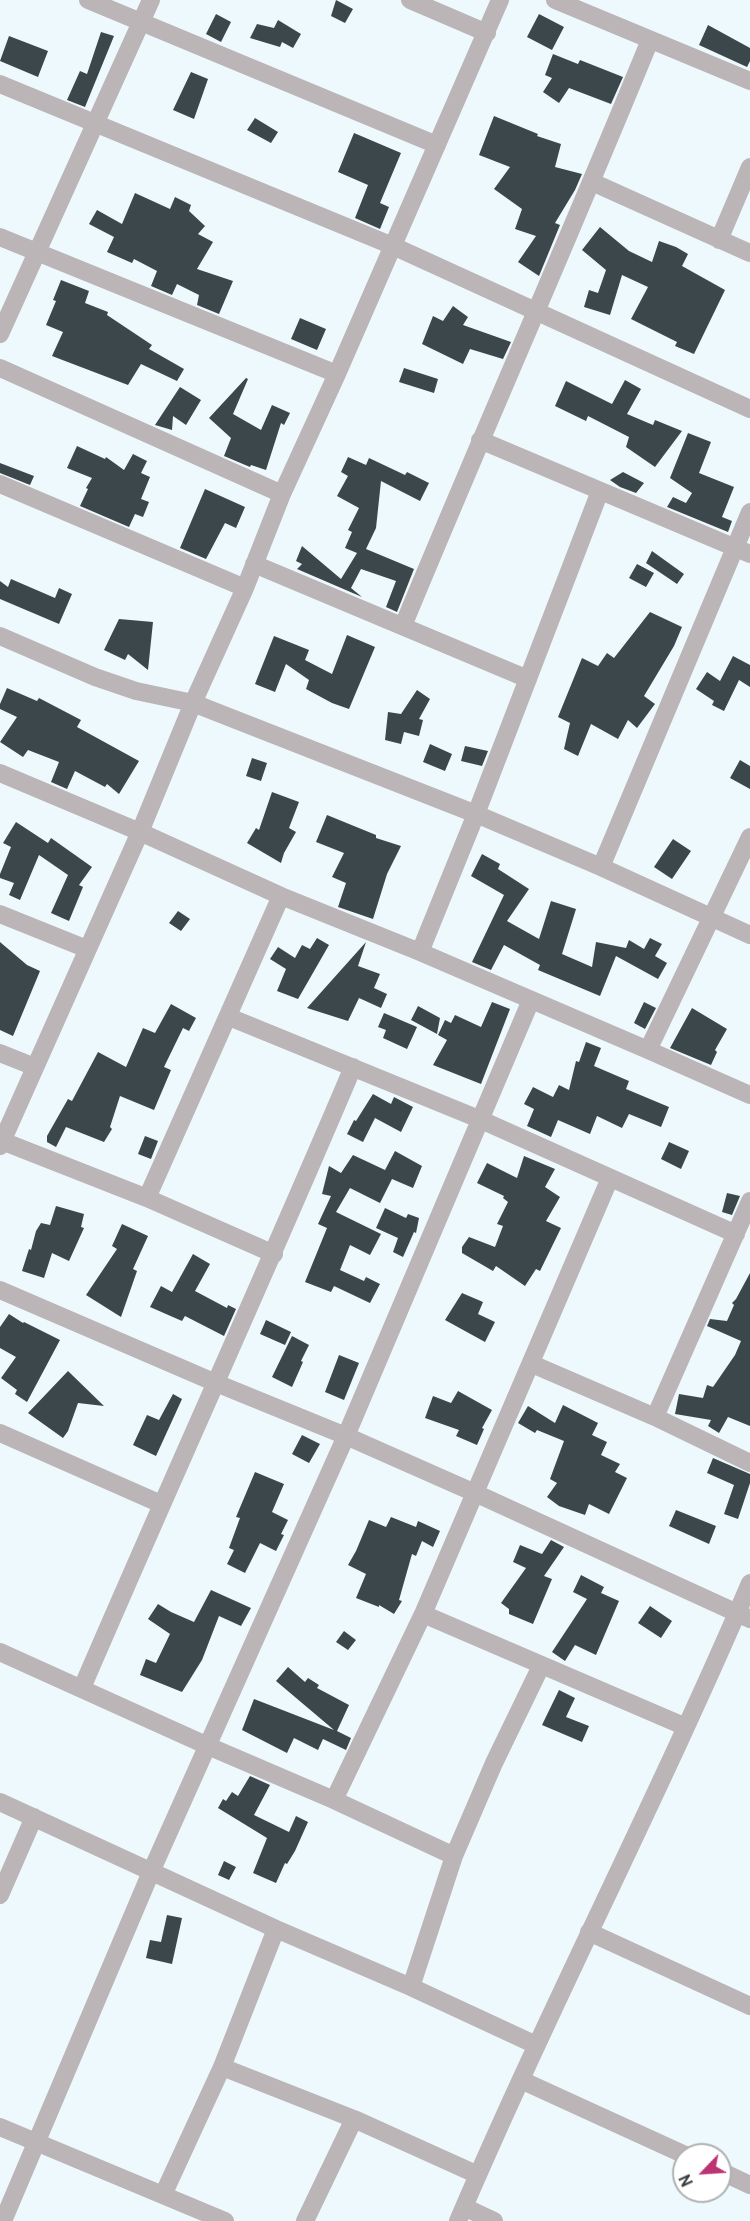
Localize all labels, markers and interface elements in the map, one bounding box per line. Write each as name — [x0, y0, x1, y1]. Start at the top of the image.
north arrow — [672, 2143, 732, 2203]
text: N — [676, 2170, 699, 2189]

